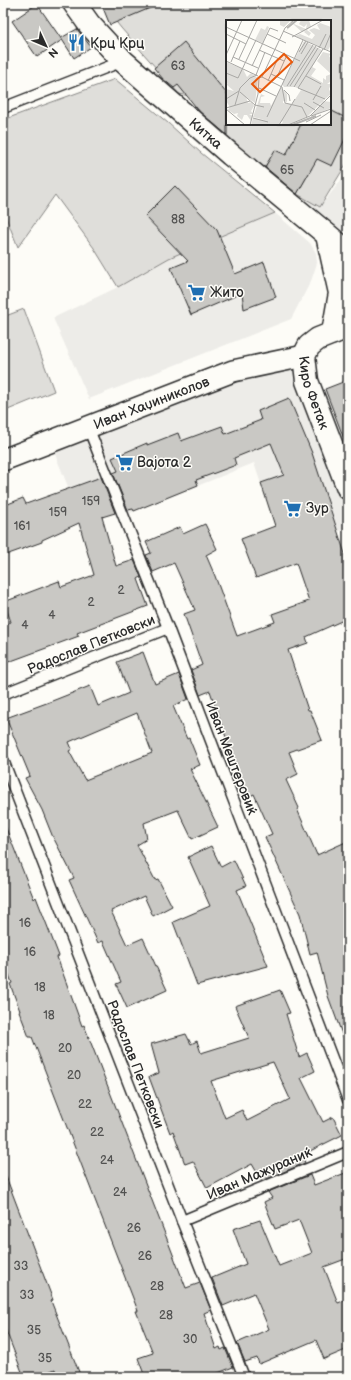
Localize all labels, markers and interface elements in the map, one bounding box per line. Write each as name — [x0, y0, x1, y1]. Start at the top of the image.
inset map — [226, 20, 331, 125]
north arrow — [26, 26, 66, 66]
restaurant icon: Крц Крц — [67, 33, 87, 53]
place label: Крц Крц — [90, 35, 144, 52]
text: N — [45, 45, 60, 60]
house number: 63 — [171, 59, 185, 74]
street label: Китка — [185, 114, 226, 153]
house number: 65 — [280, 163, 294, 178]
house number: 88 — [171, 212, 185, 227]
supermarket icon: Жито — [187, 282, 207, 302]
place label: Жито — [210, 284, 244, 301]
street label: Киро Фетак — [295, 355, 333, 433]
street label: Иван Хаџиниколов — [91, 373, 212, 433]
supermarket icon: Вајота 2 — [114, 452, 134, 472]
place label: Вајота 2 — [137, 454, 192, 471]
house number: 159 — [82, 494, 100, 509]
supermarket icon: Зур — [283, 498, 303, 518]
place label: Зур — [306, 500, 329, 517]
house number: 159 — [49, 505, 67, 520]
house number: 161 — [14, 519, 30, 534]
house number: 2 — [117, 583, 125, 598]
house number: 2 — [87, 595, 95, 610]
house number: 4 — [48, 608, 56, 623]
street label: Радослав Петковски — [25, 611, 157, 678]
house number: 4 — [21, 618, 29, 633]
street label: Иван Мештеровиќ — [202, 699, 261, 818]
house number: 16 — [19, 916, 31, 931]
house number: 16 — [24, 945, 36, 960]
house number: 18 — [34, 980, 46, 995]
street label: Радослав Петковски — [103, 998, 168, 1131]
house number: 18 — [43, 1008, 55, 1023]
house number: 20 — [58, 1041, 72, 1056]
house number: 20 — [67, 1068, 81, 1083]
house number: 22 — [78, 1097, 92, 1112]
house number: 22 — [90, 1125, 104, 1140]
street label: Иван Мажураниќ — [204, 1143, 315, 1203]
house number: 24 — [100, 1153, 115, 1168]
house number: 24 — [113, 1185, 128, 1200]
house number: 26 — [127, 1221, 141, 1236]
house number: 26 — [138, 1249, 152, 1264]
house number: 33 — [14, 1259, 28, 1274]
house number: 28 — [150, 1279, 164, 1294]
house number: 33 — [20, 1288, 34, 1303]
house number: 28 — [159, 1308, 173, 1323]
house number: 35 — [27, 1323, 41, 1338]
house number: 30 — [183, 1332, 197, 1347]
house number: 35 — [38, 1351, 52, 1366]

